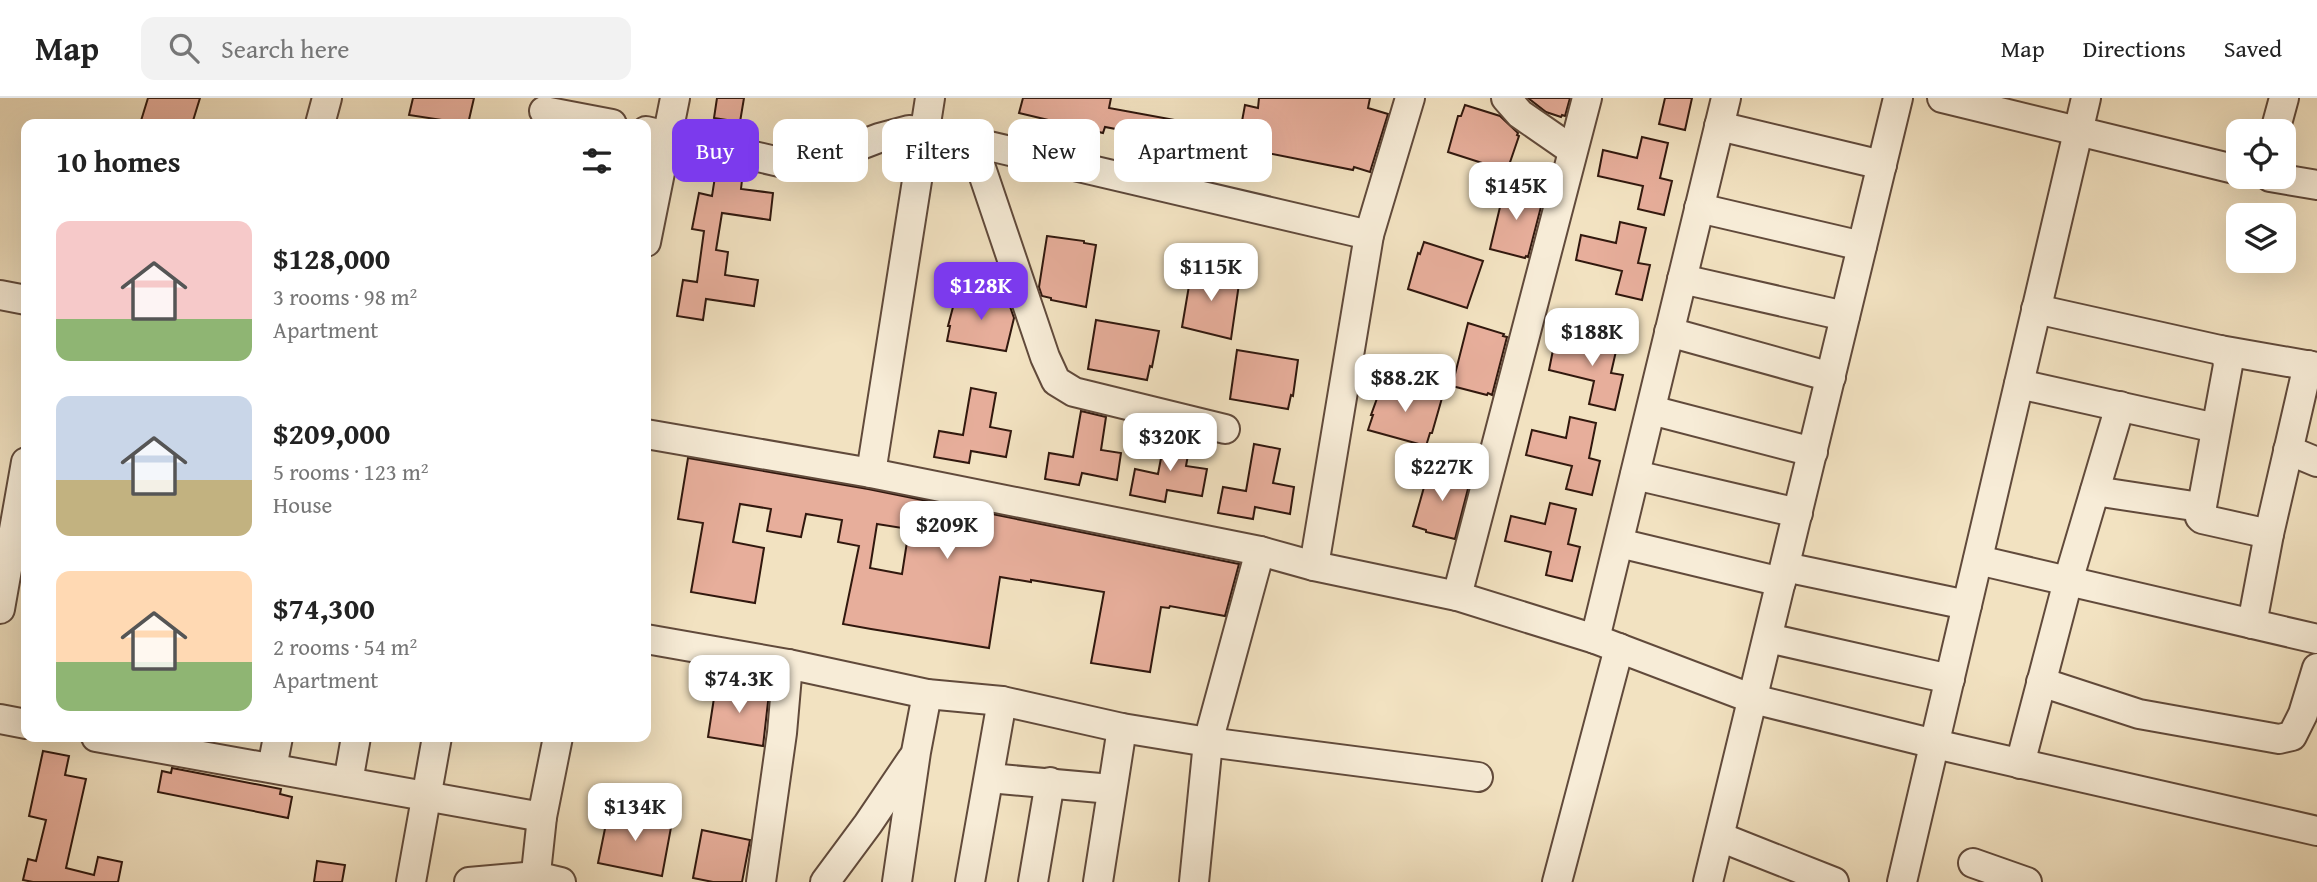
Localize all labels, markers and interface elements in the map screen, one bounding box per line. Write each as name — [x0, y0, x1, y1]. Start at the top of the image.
search box — [141, 17, 631, 80]
text: Map — [35, 24, 99, 72]
icon: search — [165, 29, 203, 67]
text: Search here — [221, 29, 349, 68]
text: Map — [2001, 31, 2045, 66]
text: Directions — [2083, 31, 2186, 66]
text: Saved — [2224, 31, 2282, 66]
chip: Buy — [672, 119, 759, 182]
chip: Rent — [773, 119, 868, 182]
chip: Filters — [882, 119, 994, 182]
chip: New — [1008, 119, 1100, 182]
chip: Apartment — [1114, 119, 1272, 182]
map controls — [2226, 119, 2296, 273]
button: locate — [2226, 119, 2296, 189]
text: 10 homes — [56, 139, 181, 183]
icon: filters — [578, 142, 616, 180]
pin: $145K — [1467, 162, 1565, 222]
text: $145K — [1485, 168, 1547, 201]
button: layers — [2226, 203, 2296, 273]
text: $128,000 — [273, 236, 390, 280]
pin: $115K — [1162, 244, 1260, 303]
icon: home — [112, 249, 196, 333]
text: $115K — [1180, 249, 1242, 282]
pin: $128K — [932, 262, 1030, 322]
text: $128K — [950, 268, 1012, 301]
text: 3 rooms · 98 m² — [273, 280, 417, 313]
pin: $188K — [1543, 308, 1641, 368]
text: Apartment — [273, 313, 378, 346]
text: $188K — [1561, 314, 1623, 347]
pin: $88.2K — [1348, 354, 1462, 414]
text: $88.2K — [1371, 360, 1439, 393]
text: $209,000 — [273, 411, 390, 455]
pin: $320K — [1121, 414, 1219, 473]
text: $320K — [1139, 419, 1201, 452]
icon: home — [112, 424, 196, 508]
pin: $227K — [1393, 444, 1491, 503]
text: $227K — [1411, 449, 1473, 482]
text: 5 rooms · 123 m² — [273, 455, 428, 488]
text: House — [273, 488, 332, 521]
pin: $209K — [898, 502, 996, 561]
text: $209K — [916, 507, 978, 540]
text: $74,300 — [273, 586, 375, 630]
icon: home — [112, 599, 196, 683]
text: 2 rooms · 54 m² — [273, 630, 417, 663]
pin: $74.3K — [682, 656, 796, 715]
text: $74.3K — [705, 661, 773, 694]
text: Apartment — [273, 663, 378, 696]
pin: $134K — [586, 784, 684, 843]
text: $134K — [604, 789, 666, 822]

